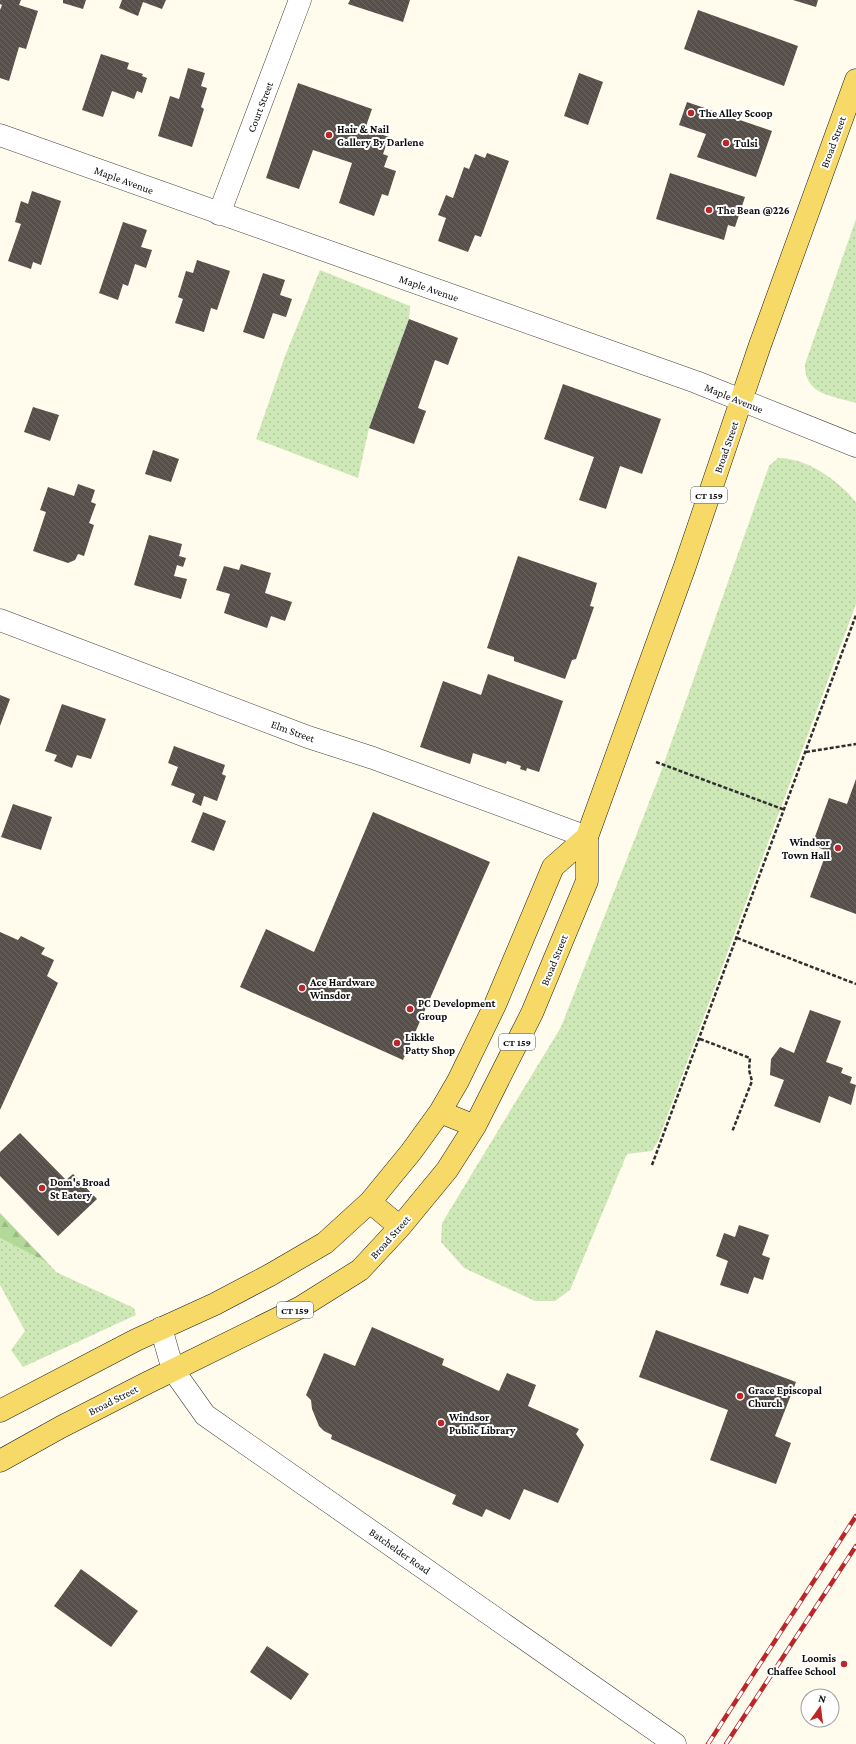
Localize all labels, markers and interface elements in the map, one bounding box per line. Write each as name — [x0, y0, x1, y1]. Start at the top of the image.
street label: Court Street — [245, 80, 275, 134]
place label: The Alley Scoop — [699, 107, 772, 119]
marker: The Alley Scoop — [686, 108, 696, 118]
street label: Broad Street — [818, 114, 848, 169]
place label: Hair & Nail Gallery By Darlene — [337, 123, 424, 148]
marker: Hair & Nail Gallery By Darlene — [324, 130, 334, 140]
place label: Tulsi — [734, 137, 758, 149]
marker: Tulsi — [721, 138, 731, 148]
street label: Maple Avenue — [92, 164, 155, 197]
place label: The Bean @226 — [717, 204, 790, 216]
marker: The Bean @226 — [704, 205, 714, 215]
street label: Maple Avenue — [397, 272, 460, 305]
street label: Maple Avenue — [703, 381, 765, 416]
street label: Broad Street — [712, 419, 741, 474]
road number: CT 159 — [691, 487, 727, 503]
street label: Elm Street — [270, 718, 317, 745]
place label: Windsor Town Hall — [782, 836, 831, 861]
marker: Windsor Town Hall — [833, 843, 843, 853]
street label: Broad Street — [538, 932, 570, 987]
place label: Ace Hardware Winsdor — [309, 976, 375, 1001]
marker: Ace Hardware Winsdor — [297, 983, 307, 993]
place label: PC Development Group — [418, 997, 496, 1022]
marker: PC Development Group — [405, 1004, 415, 1014]
place label: Likkle Patty Shop — [405, 1031, 455, 1056]
road number: CT 159 — [499, 1034, 535, 1050]
marker: Likkle Patty Shop — [392, 1038, 402, 1048]
place label: Dom's Broad St Eatery — [50, 1176, 110, 1201]
marker: Dom's Broad St Eatery — [37, 1183, 47, 1193]
street label: Broad Street — [368, 1213, 413, 1261]
road number: CT 159 — [277, 1302, 313, 1318]
street label: Broad Street — [86, 1382, 140, 1418]
place label: Grace Episcopal Church — [748, 1384, 823, 1409]
marker: Grace Episcopal Church — [735, 1391, 745, 1401]
place label: Windsor Public Library — [448, 1411, 516, 1436]
marker: Windsor Public Library — [436, 1418, 446, 1428]
street label: Batchelder Road — [367, 1526, 433, 1577]
place label: Loomis Chaffee School — [767, 1652, 837, 1677]
marker: Loomis Chaffee School — [839, 1659, 849, 1669]
north arrow — [800, 1688, 840, 1728]
text: N — [817, 1692, 828, 1705]

